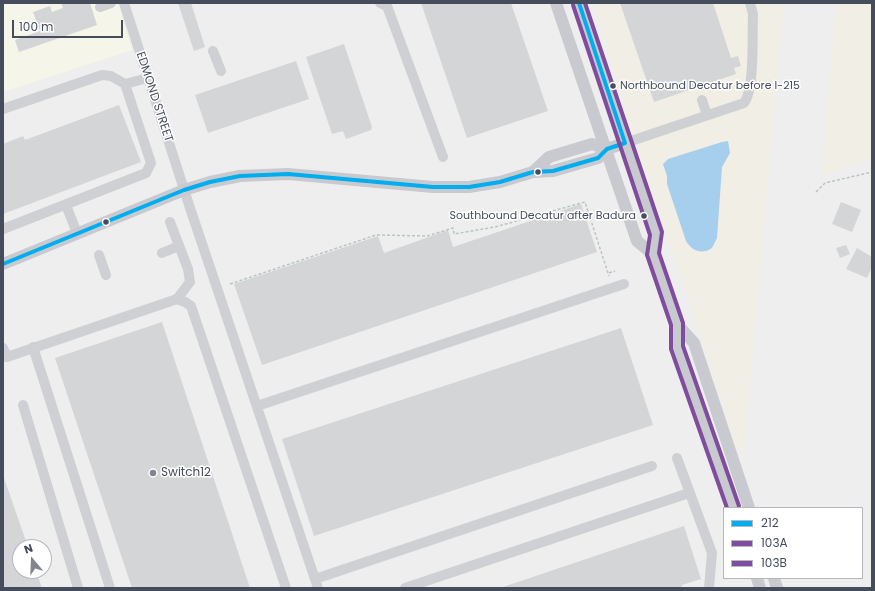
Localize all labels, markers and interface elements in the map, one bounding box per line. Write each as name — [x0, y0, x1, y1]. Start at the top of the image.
scale bar — [14, 12, 125, 38]
text: 100 m — [19, 18, 53, 35]
street label: EDMOND STREET — [133, 50, 175, 144]
place label: Northbound Decatur before I-215 — [620, 79, 800, 93]
marker: Northbound Decatur before I-215 — [608, 81, 618, 91]
unlabelled marker — [533, 167, 543, 177]
place label: Southbound Decatur after Badura — [450, 209, 636, 223]
marker: Southbound Decatur after Badura — [639, 211, 649, 221]
unlabelled marker — [101, 217, 111, 227]
place label: Switch12 — [161, 466, 211, 480]
marker: Switch12 — [148, 468, 158, 478]
legend — [723, 507, 863, 579]
text: 212 — [761, 514, 779, 531]
text: 103A — [761, 534, 788, 551]
north arrow — [12, 539, 52, 579]
text: N — [22, 540, 35, 558]
text: 103B — [761, 554, 787, 571]

